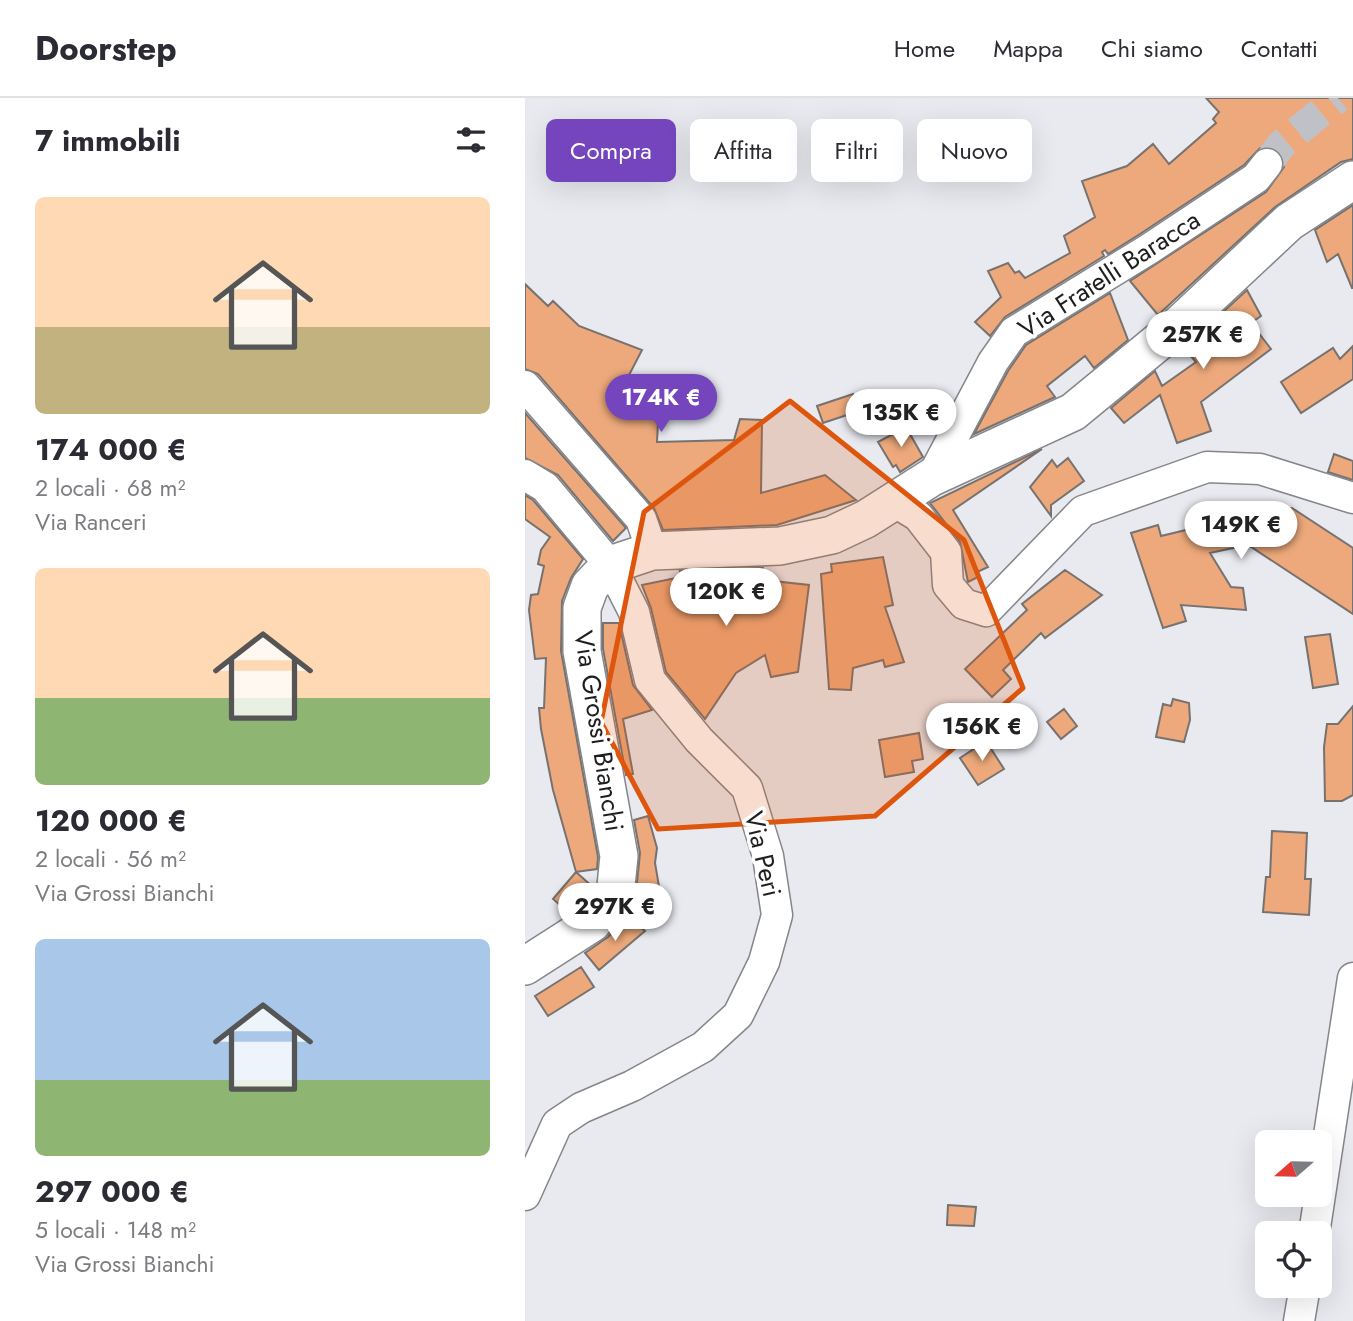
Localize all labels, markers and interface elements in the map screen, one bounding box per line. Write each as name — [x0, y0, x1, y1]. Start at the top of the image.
text: Doorstep — [35, 25, 177, 72]
text: Home — [894, 31, 955, 66]
text: Mappa — [993, 31, 1063, 66]
text: Chi siamo — [1101, 31, 1203, 66]
text: Contatti — [1241, 31, 1318, 66]
text: 7 immobili — [35, 119, 180, 162]
chip: Compra — [546, 119, 676, 182]
chip: Affitta — [690, 119, 797, 182]
chip: Filtri — [811, 119, 903, 182]
chip: Nuovo — [917, 119, 1032, 182]
icon: filters — [452, 121, 490, 159]
street label: Via Fratelli Baracca — [1011, 201, 1207, 347]
icon: home — [200, 242, 326, 368]
pin: 257K € — [1146, 312, 1260, 371]
text: 257K € — [1162, 317, 1244, 351]
pin: 174K € — [604, 374, 718, 434]
text: 174K € — [621, 380, 701, 414]
pin: 135K € — [844, 390, 958, 449]
text: 135K € — [862, 395, 940, 429]
text: 174 000 € — [35, 428, 187, 471]
text: 2 locali · 68 m² — [35, 471, 185, 505]
pin: 149K € — [1184, 502, 1298, 561]
text: Via Ranceri — [35, 505, 147, 539]
text: 149K € — [1200, 507, 1282, 541]
pin: 120K € — [669, 568, 783, 628]
text: 120K € — [686, 574, 766, 608]
icon: home — [200, 613, 326, 739]
street label: Via Grossi Bianchi — [564, 628, 634, 834]
pin: 156K € — [925, 704, 1039, 763]
text: 156K € — [942, 709, 1022, 743]
text: 120 000 € — [35, 799, 187, 842]
street label: Via Peri — [735, 807, 791, 901]
text: 2 locali · 56 m² — [35, 842, 186, 876]
text: Via Grossi Bianchi — [35, 876, 214, 910]
pin: 297K € — [558, 884, 672, 943]
text: 297K € — [574, 889, 656, 923]
icon: home — [200, 984, 326, 1110]
north arrow — [1255, 1130, 1332, 1208]
map controls — [1255, 1130, 1332, 1298]
text: 297 000 € — [35, 1170, 189, 1213]
text: 5 locali · 148 m² — [35, 1213, 196, 1247]
button: locate — [1255, 1221, 1332, 1298]
text: Via Grossi Bianchi — [35, 1247, 214, 1281]

